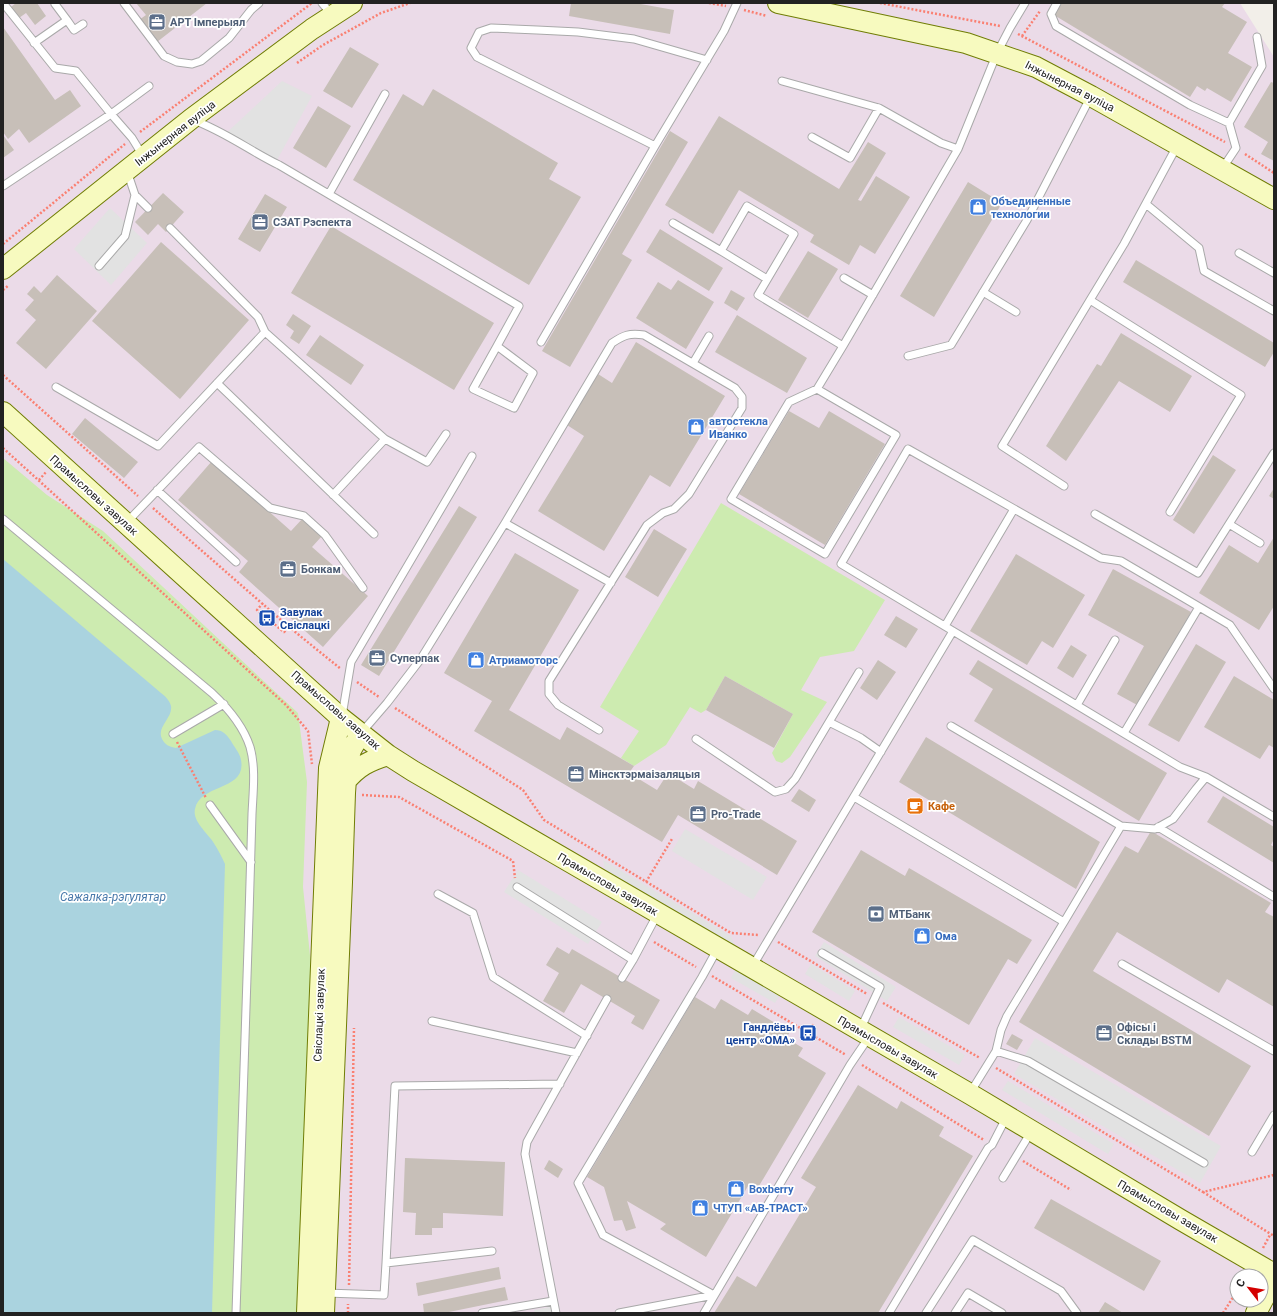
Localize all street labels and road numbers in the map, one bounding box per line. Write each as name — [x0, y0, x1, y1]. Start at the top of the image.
street label: Інжынерная вуліца — [1023, 58, 1117, 115]
street label: Інжынерная вуліца — [132, 98, 218, 169]
street label: Прамысловы завулак — [47, 452, 140, 538]
street label: Прамысловы завулак — [288, 668, 383, 753]
street label: Прамысловы завулак — [555, 850, 660, 919]
street label: Свіслацкі завулак — [311, 968, 328, 1062]
street label: Прамысловы завулак — [835, 1013, 940, 1082]
street label: Прамысловы завулак — [1115, 1177, 1220, 1246]

